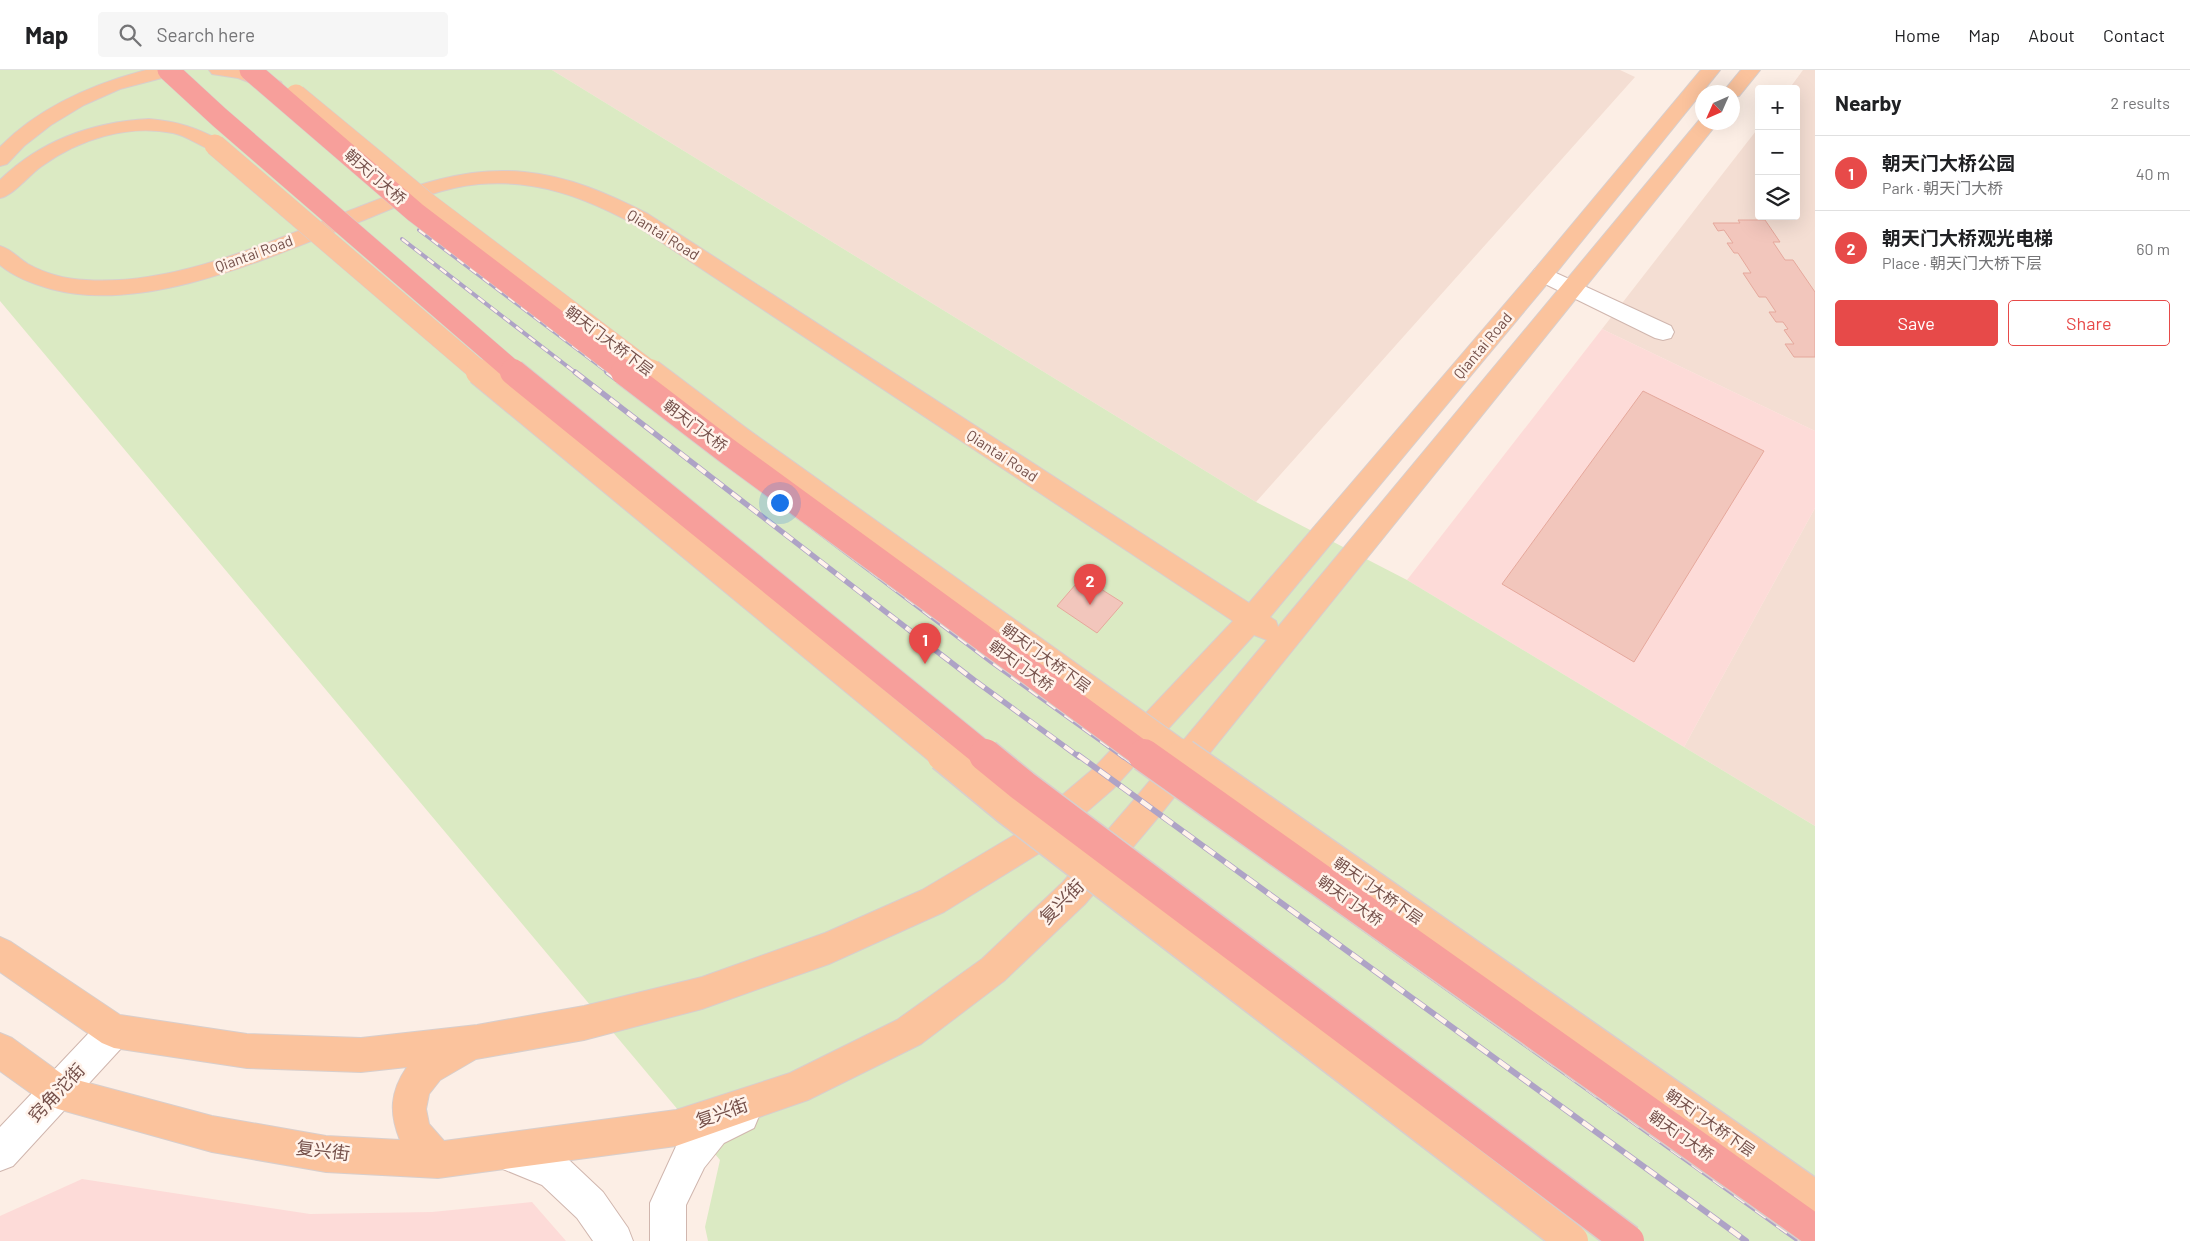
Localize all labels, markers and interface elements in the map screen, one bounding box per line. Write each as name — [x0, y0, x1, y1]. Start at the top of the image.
search box — [98, 12, 448, 57]
text: Map — [25, 20, 68, 49]
icon: search — [116, 21, 144, 49]
text: Search here — [156, 23, 255, 46]
text: Home — [1894, 24, 1940, 46]
text: Map — [1968, 24, 2000, 46]
text: About — [2028, 24, 2075, 46]
text: Contact — [2103, 24, 2165, 46]
north arrow — [1695, 85, 1740, 130]
map controls — [1755, 85, 1800, 220]
button: + — [1755, 85, 1800, 130]
text: Nearby — [1835, 90, 1901, 115]
text: 2 results — [2111, 93, 2170, 112]
button: − — [1755, 130, 1800, 175]
street label: 朝天门大桥 — [341, 145, 410, 208]
text: 朝天门大桥公园 — [1882, 151, 2015, 174]
text: 1 — [1848, 164, 1854, 183]
text: 40 m — [2136, 164, 2170, 183]
button: layers — [1755, 175, 1800, 220]
text: Park · 朝天门大桥 — [1882, 178, 2003, 197]
street label: Qiantai Road — [624, 205, 703, 263]
text: 朝天门大桥观光电梯 — [1882, 226, 2053, 249]
street label: Qiantai Road — [212, 231, 295, 275]
text: 2 — [1847, 239, 1855, 258]
text: 60 m — [2136, 239, 2170, 258]
text: Place · 朝天门大桥下层 — [1882, 253, 2042, 272]
button: Save — [1835, 300, 1998, 346]
button: Share — [2008, 300, 2170, 346]
street label: 朝天门大桥下层 — [562, 301, 657, 379]
street label: Qiantai Road — [1449, 308, 1515, 382]
street label: 朝天门大桥 — [660, 395, 731, 455]
street label: Qiantai Road — [964, 425, 1042, 485]
your location — [767, 490, 793, 516]
pin: 2 — [1074, 564, 1106, 605]
street label: 朝天门大桥下层 — [998, 620, 1094, 696]
pin: 1 — [909, 623, 941, 664]
street label: 朝天门大桥 — [985, 637, 1057, 695]
street label: 朝天门大桥下层 — [1330, 854, 1426, 928]
street label: 朝天门大桥 — [1314, 872, 1386, 930]
street label: 复兴街 — [1034, 874, 1088, 928]
street label: 窍角沱街 — [24, 1058, 89, 1126]
street label: 朝天门大桥下层 — [1662, 1086, 1758, 1160]
street label: 复兴街 — [693, 1093, 751, 1131]
street label: 朝天门大桥 — [1645, 1107, 1717, 1165]
street label: 复兴街 — [295, 1136, 351, 1164]

